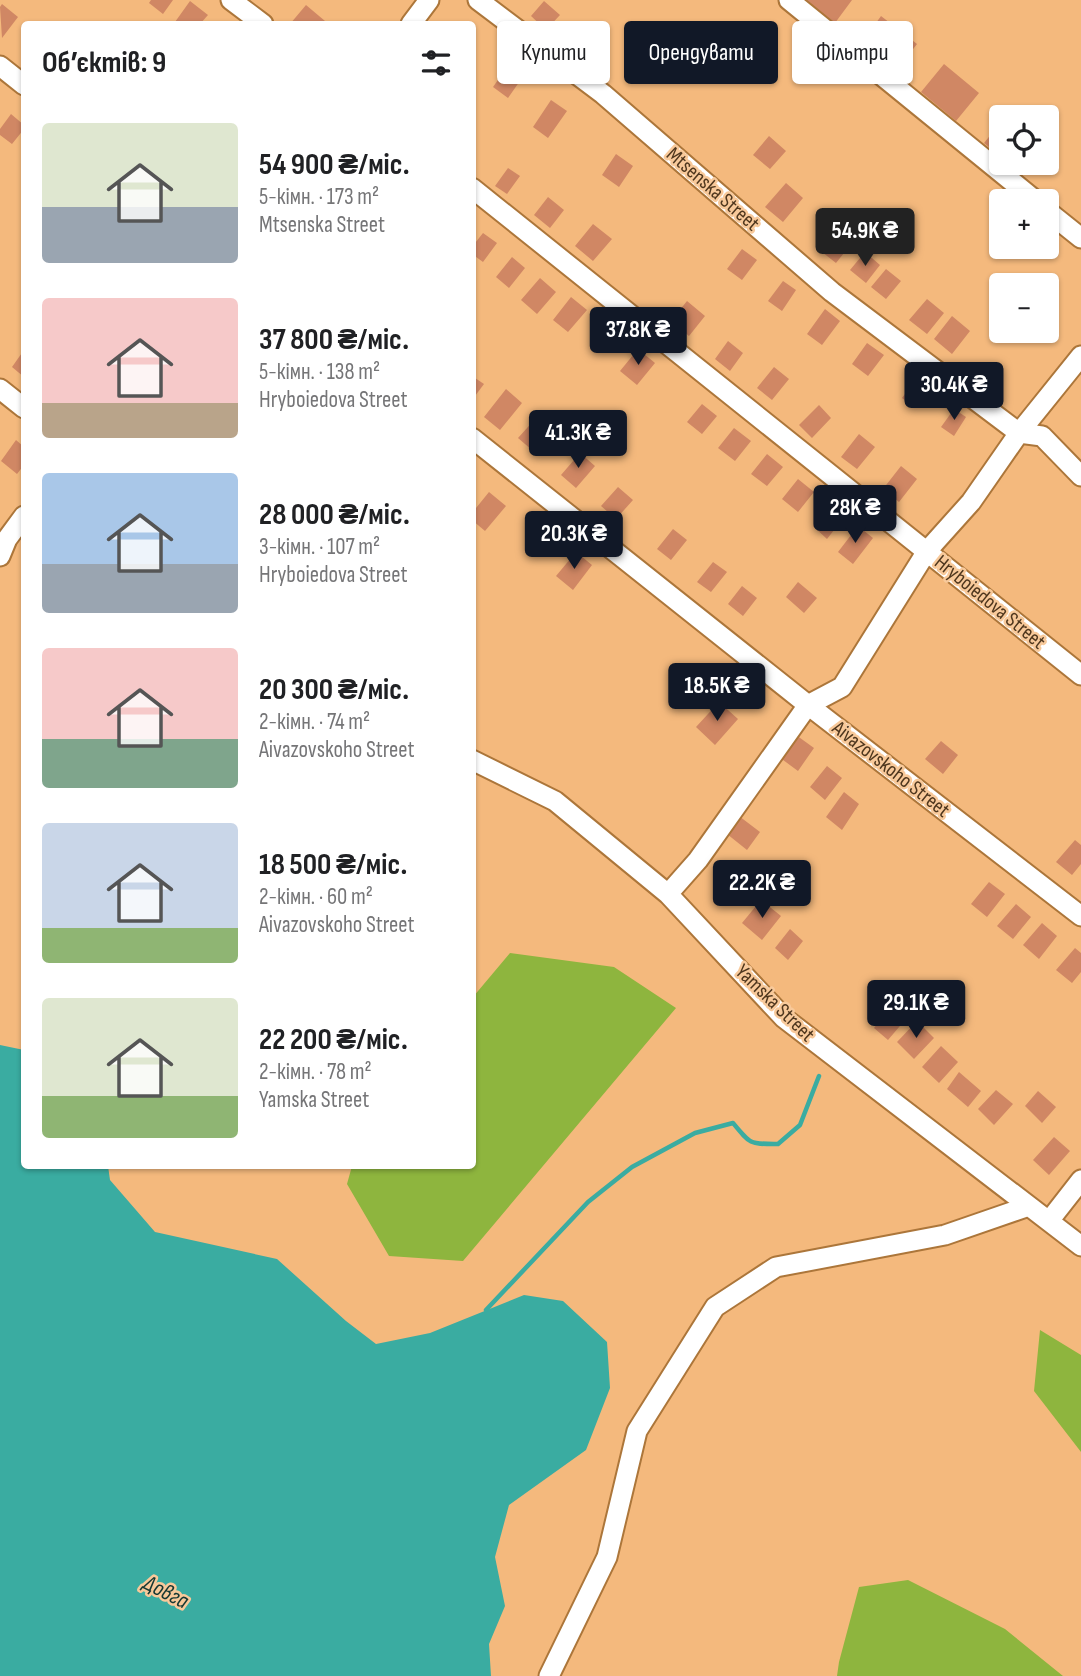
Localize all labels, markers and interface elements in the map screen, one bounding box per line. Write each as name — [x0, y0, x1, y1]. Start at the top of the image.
chip: Купити — [497, 21, 610, 84]
chip: Орендувати — [624, 21, 778, 84]
chip: Фільтри — [792, 21, 913, 84]
icon: filters — [417, 44, 455, 82]
text: Об’єктів: 9 — [42, 45, 166, 81]
map controls — [989, 105, 1059, 343]
button: locate — [989, 105, 1059, 175]
street label: Mtsenska Street — [661, 142, 765, 236]
text: 54 900 ₴/міс. — [259, 147, 410, 183]
icon: home — [98, 151, 182, 235]
text: 5-кімн. · 173 m² — [259, 183, 379, 211]
button: + — [989, 189, 1059, 259]
pin: 54.9K ₴ — [800, 208, 930, 268]
text: Mtsenska Street — [259, 211, 385, 239]
text: 54.9K ₴ — [832, 217, 898, 245]
button: − — [989, 273, 1059, 343]
pin: 37.8K ₴ — [573, 308, 703, 367]
text: 37.8K ₴ — [606, 316, 670, 344]
text: 37 800 ₴/міс. — [259, 322, 409, 358]
icon: home — [98, 326, 182, 410]
text: 5-кімн. · 138 m² — [259, 358, 380, 386]
pin: 30.4K ₴ — [889, 362, 1019, 422]
text: 30.4K ₴ — [920, 371, 988, 399]
text: Hryboiedova Street — [259, 386, 408, 414]
pin: 41.3K ₴ — [513, 410, 643, 470]
text: 41.3K ₴ — [545, 419, 611, 447]
pin: 28K ₴ — [806, 486, 904, 545]
text: 28K ₴ — [829, 494, 881, 522]
text: 28 000 ₴/міс. — [259, 497, 410, 533]
icon: home — [98, 501, 182, 585]
pin: 20.3K ₴ — [509, 512, 639, 571]
text: 20.3K ₴ — [541, 520, 607, 548]
text: 3-кімн. · 107 m² — [259, 533, 380, 561]
street label: Hryboiedova Street — [929, 550, 1051, 654]
text: Hryboiedova Street — [259, 561, 408, 589]
pin: 18.5K ₴ — [652, 664, 782, 723]
text: 20 300 ₴/міс. — [259, 672, 409, 708]
text: 18.5K ₴ — [684, 672, 750, 700]
icon: home — [98, 676, 182, 760]
text: 2-кімн. · 74 m² — [259, 708, 370, 736]
street label: Aivazovskoho Street — [827, 715, 955, 823]
text: Aivazovskoho Street — [259, 736, 415, 764]
text: 18 500 ₴/міс. — [259, 847, 407, 883]
icon: home — [98, 851, 182, 935]
pin: 22.2K ₴ — [697, 860, 827, 920]
text: 22.2K ₴ — [729, 869, 795, 897]
text: 2-кімн. · 60 m² — [259, 883, 373, 911]
text: Aivazovskoho Street — [259, 911, 415, 939]
street label: Yamska Street — [730, 959, 820, 1047]
pin: 29.1K ₴ — [851, 981, 981, 1040]
text: 29.1K ₴ — [883, 989, 949, 1017]
text: 22 200 ₴/міс. — [259, 1022, 408, 1058]
icon: home — [98, 1026, 182, 1110]
text: 2-кімн. · 78 m² — [259, 1058, 372, 1086]
text: Yamska Street — [259, 1086, 369, 1114]
water label: Довга — [137, 1568, 194, 1615]

